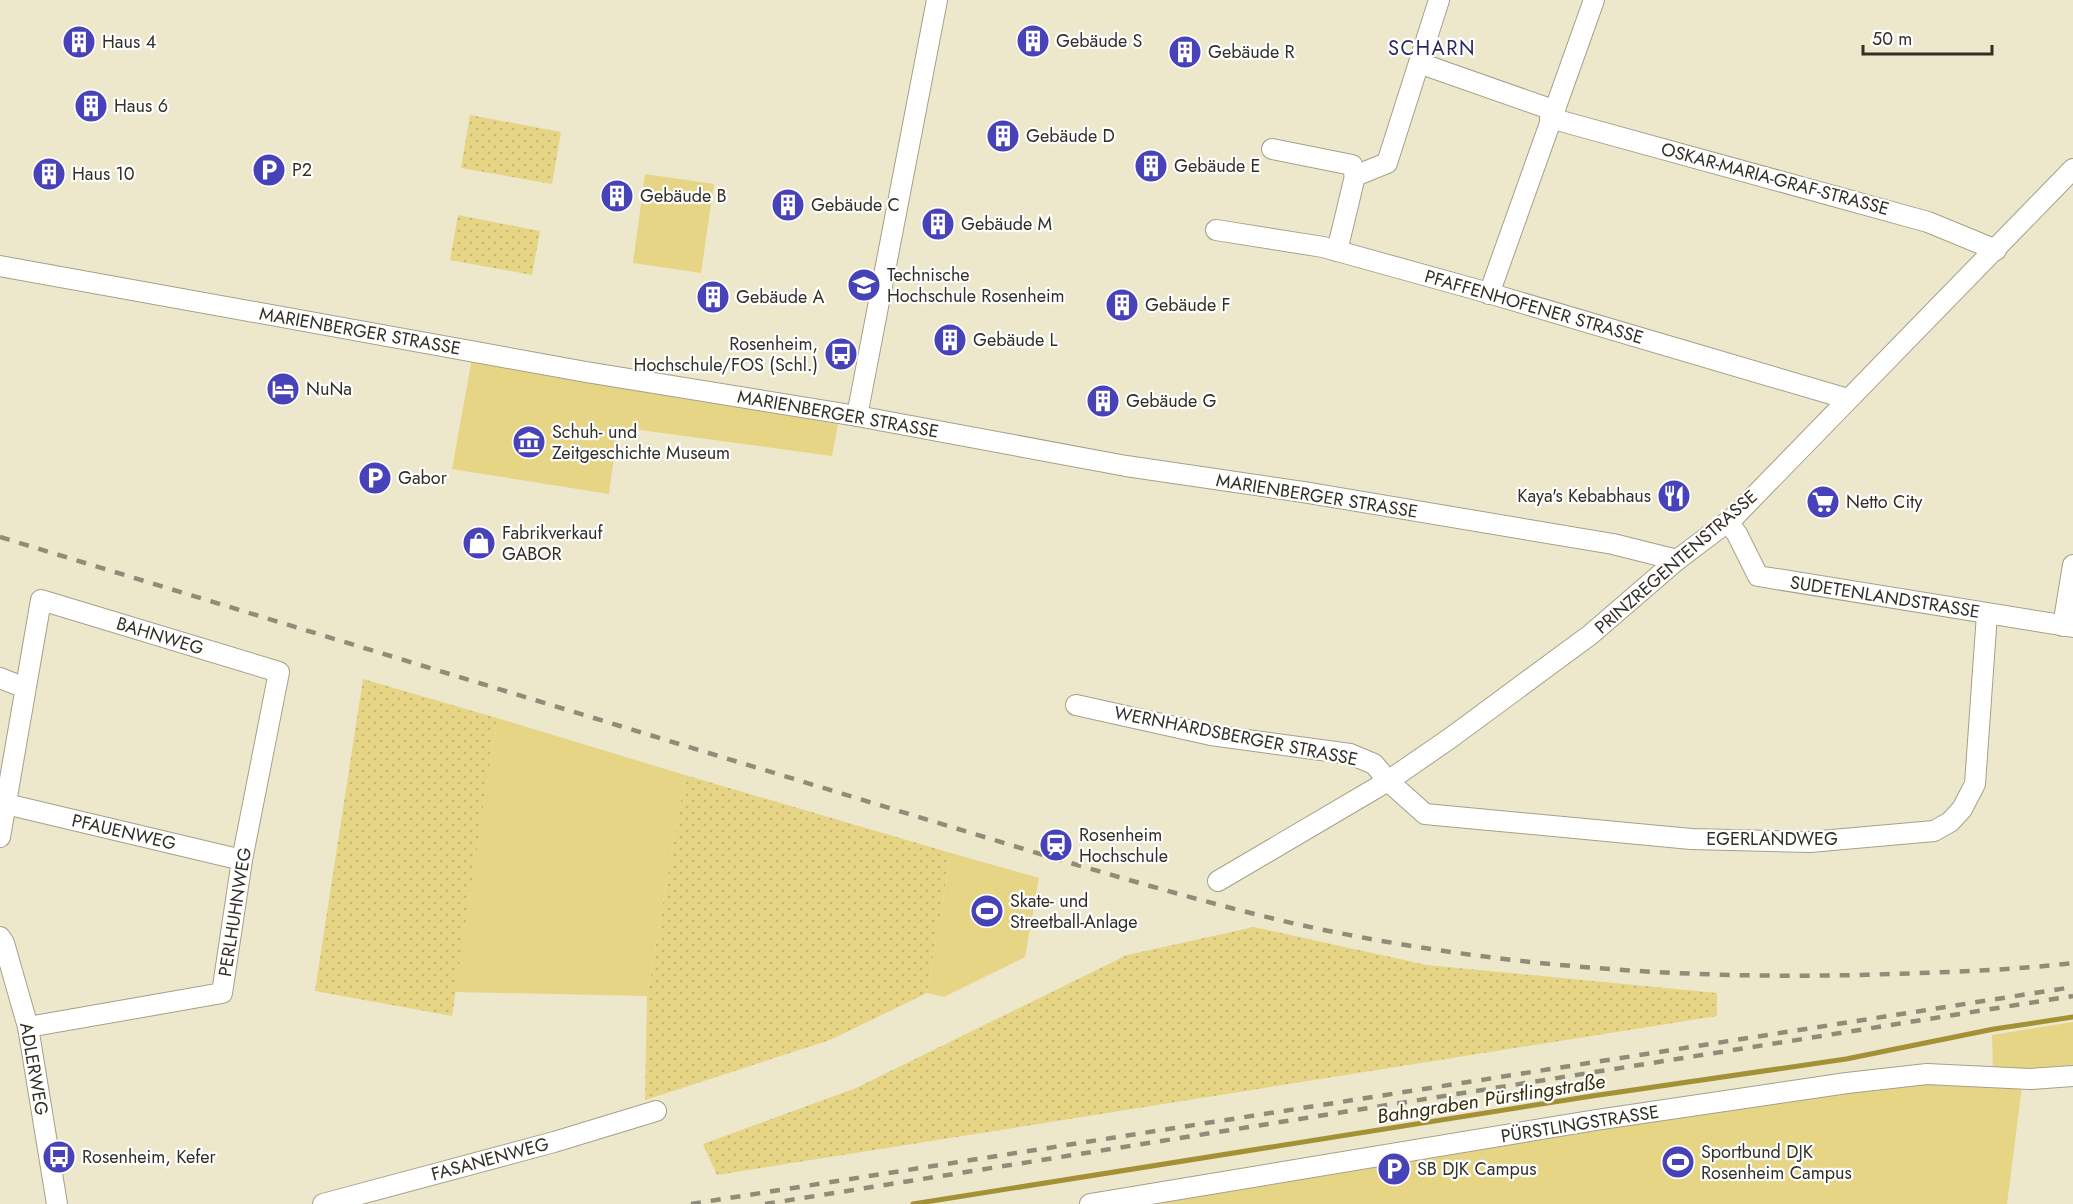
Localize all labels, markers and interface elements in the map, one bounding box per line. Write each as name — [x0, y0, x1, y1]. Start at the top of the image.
scale bar — [1863, 18, 1992, 56]
building icon: Gebäude S — [1015, 23, 1051, 59]
building icon: Haus 4 — [61, 24, 97, 60]
text: 50 m — [1872, 26, 1912, 52]
place label: Gebäude S — [1056, 28, 1143, 54]
place label: Haus 4 — [102, 29, 156, 55]
building icon: Gebäude R — [1167, 34, 1203, 70]
district label: SCHARN — [1388, 34, 1476, 63]
place label: Gebäude R — [1208, 39, 1295, 65]
building icon: Haus 6 — [73, 88, 109, 124]
place label: Haus 6 — [114, 93, 168, 119]
building icon: Gebäude D — [985, 118, 1021, 154]
place label: Gebäude D — [1026, 123, 1115, 149]
street label: OSKAR-MARIA-GRAF-STRASSE — [1658, 136, 1892, 222]
building icon: Gebäude E — [1133, 148, 1169, 184]
parking icon: P2 — [251, 152, 287, 188]
place label: Gebäude E — [1174, 153, 1261, 179]
building icon: Haus 10 — [31, 156, 67, 192]
place label: P2 — [292, 157, 312, 183]
place label: Haus 10 — [72, 161, 135, 187]
building icon: Gebäude B — [599, 178, 635, 214]
place label: Gebäude B — [640, 183, 727, 209]
building icon: Gebäude C — [770, 187, 806, 223]
place label: Gebäude C — [811, 192, 900, 218]
building icon: Gebäude M — [920, 206, 956, 242]
place label: Gebäude M — [961, 211, 1052, 237]
place label: Technische Hochschule Rosenheim — [887, 262, 1065, 309]
street label: PFAFFENHOFENER STRASSE — [1422, 263, 1646, 351]
school or university icon: Technische Hochschule Rosenheim — [846, 267, 882, 303]
building icon: Gebäude A — [695, 279, 731, 315]
place label: Gebäude A — [736, 284, 825, 310]
building icon: Gebäude F — [1104, 287, 1140, 323]
place label: Gebäude F — [1145, 292, 1231, 318]
street label: MARIENBERGER STRASSE — [257, 300, 463, 362]
building icon: Gebäude L — [932, 322, 968, 358]
place label: Gebäude L — [973, 327, 1058, 353]
place label: Rosenheim, Hochschule/FOS (Schl.) — [634, 331, 818, 378]
bus stop icon: Rosenheim, Hochschule/FOS (Schl.) — [823, 336, 859, 372]
hotel icon: NuNa — [265, 371, 301, 407]
place label: NuNa — [306, 376, 352, 402]
street label: MARIENBERGER STRASSE — [735, 383, 941, 445]
building icon: Gebäude G — [1085, 383, 1121, 419]
place label: Gebäude G — [1126, 388, 1217, 414]
place label: Schuh- und Zeitgeschichte Museum — [552, 419, 730, 466]
museum icon: Schuh- und Zeitgeschichte Museum — [511, 424, 547, 460]
parking icon: Gabor — [357, 460, 393, 496]
place label: Gabor — [398, 465, 448, 491]
street label: MARIENBERGER STRASSE — [1214, 467, 1420, 525]
restaurant icon: Kaya's Kebabhaus — [1656, 478, 1692, 514]
place label: Kaya's Kebabhaus — [1517, 483, 1651, 509]
street label: PRINZREGENTENSTRASSE — [1589, 484, 1763, 640]
supermarket icon: Netto City — [1805, 484, 1841, 520]
place label: Netto City — [1846, 489, 1922, 515]
place label: Fabrikverkauf GABOR — [502, 520, 604, 567]
shop icon: Fabrikverkauf GABOR — [461, 525, 497, 561]
street label: SUDETENLANDSTRASSE — [1788, 569, 1982, 625]
street label: BAHNWEG — [113, 610, 207, 662]
street label: WERNHARDSBERGER STRASSE — [1112, 700, 1360, 772]
street label: PFAUENWEG — [69, 807, 179, 857]
place label: Rosenheim Hochschule — [1079, 822, 1168, 869]
street label: EGERLANDWEG — [1706, 826, 1838, 852]
station icon: Rosenheim Hochschule — [1038, 827, 1074, 863]
street label: PERLHUHNWEG — [212, 845, 258, 979]
place label: Skate- und Streetball-Anlage — [1010, 888, 1138, 935]
sports icon: Skate- und Streetball-Anlage — [969, 893, 1005, 929]
street label: ADLERWEG — [13, 1021, 55, 1118]
water label: Bahngraben Pürstlingstraße — [1375, 1067, 1607, 1131]
street label: PÜRSTLINGSTRASSE — [1499, 1099, 1661, 1149]
street label: FASANENWEG — [428, 1131, 552, 1187]
bus stop icon: Rosenheim, Kefer — [41, 1139, 77, 1175]
place label: Sportbund DJK Rosenheim Campus — [1701, 1139, 1852, 1186]
place label: Rosenheim, Kefer — [82, 1144, 217, 1170]
sports icon: Sportbund DJK Rosenheim Campus — [1660, 1144, 1696, 1180]
parking icon: SB DJK Campus — [1376, 1151, 1412, 1187]
place label: SB DJK Campus — [1417, 1156, 1536, 1182]

